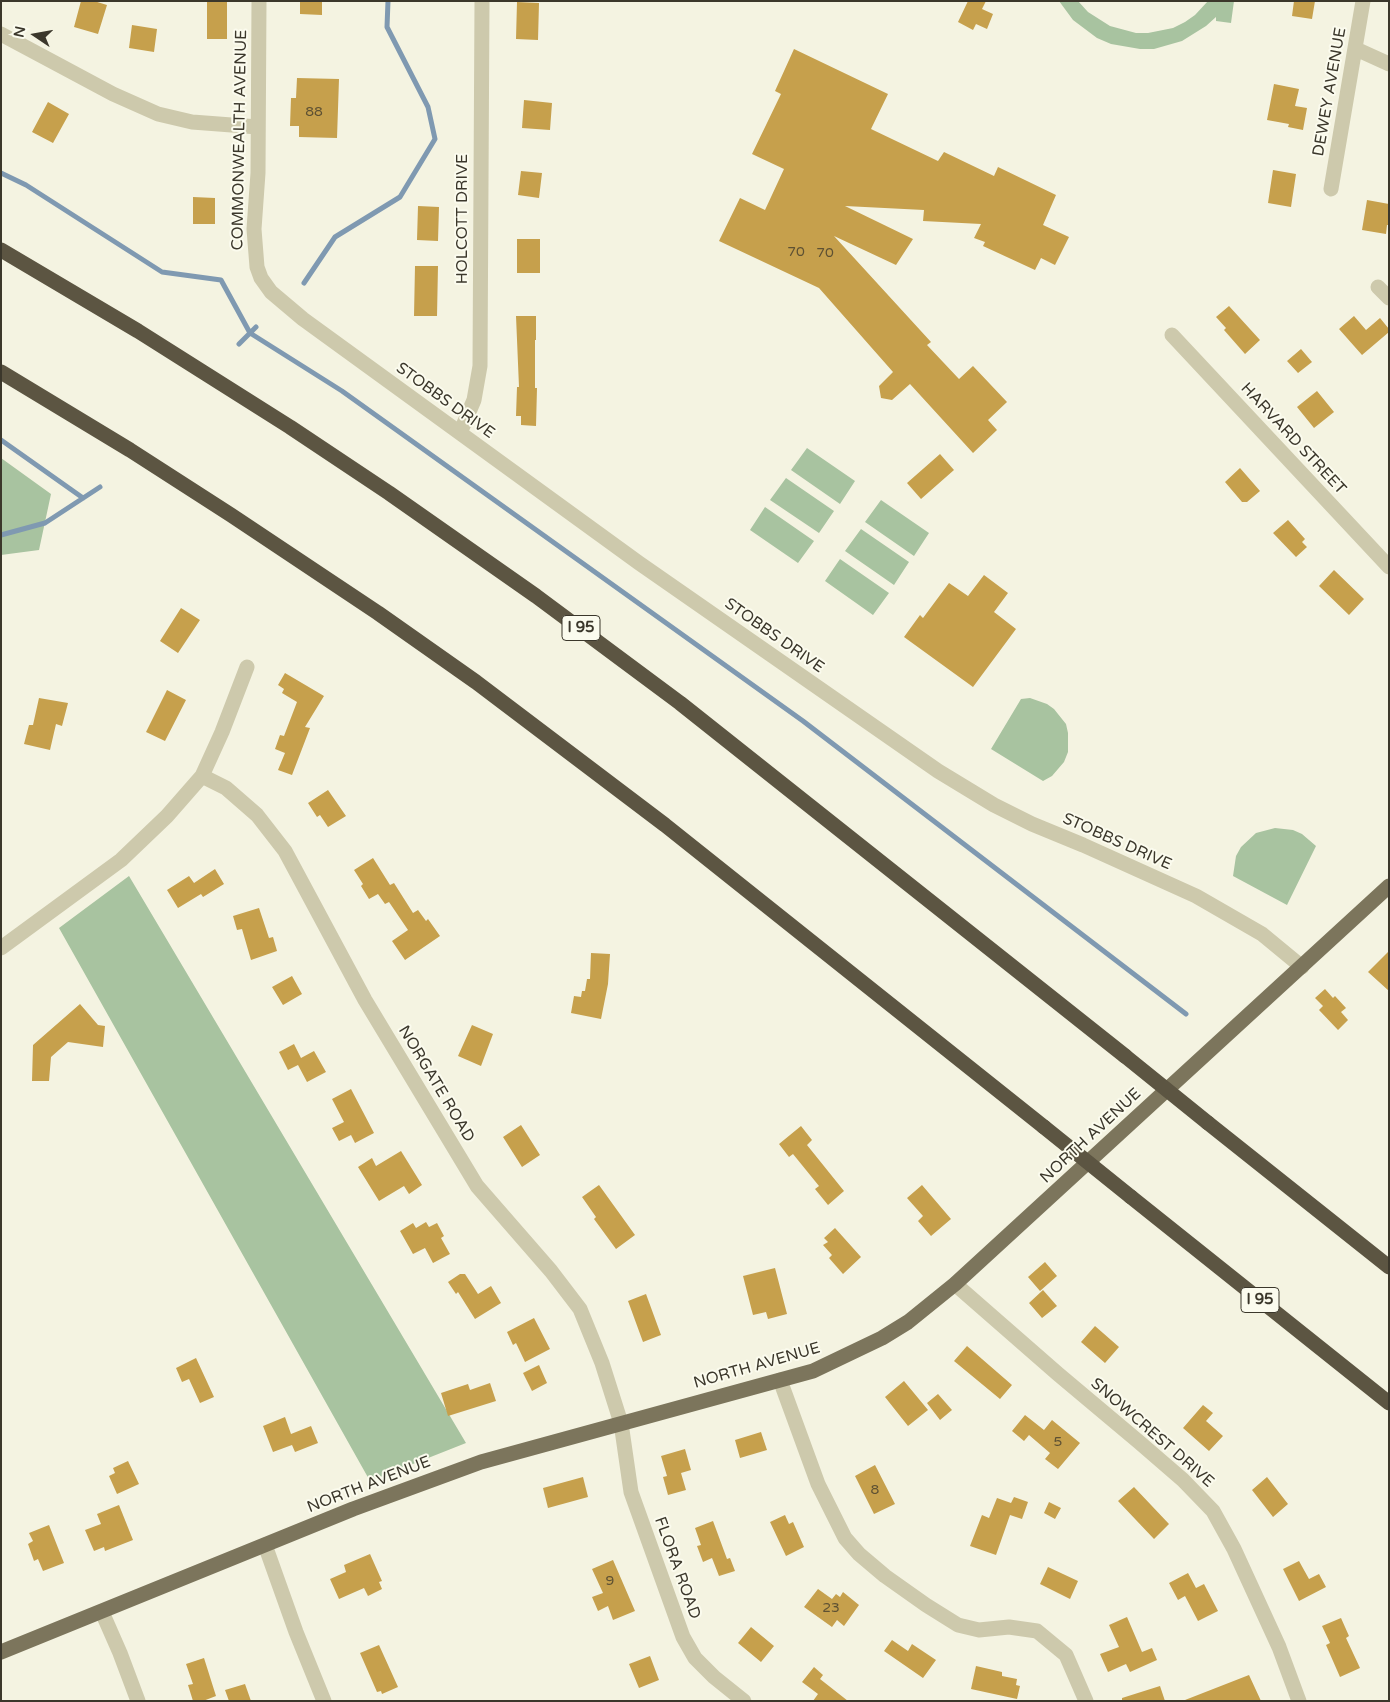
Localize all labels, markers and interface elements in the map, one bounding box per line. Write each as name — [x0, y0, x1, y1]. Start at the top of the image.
north arrow — [10, 10, 60, 60]
text: N — [10, 25, 29, 39]
street label: DEWEY AVENUE — [1309, 26, 1351, 158]
street label: COMMONWEALTH AVENUE — [228, 30, 252, 250]
house number: 88 — [305, 104, 323, 120]
street label: HOLCOTT DRIVE — [453, 154, 473, 284]
house number: 70 — [787, 244, 805, 260]
house number: 70 — [816, 245, 834, 261]
street label: STOBBS DRIVE — [392, 359, 498, 443]
street label: HARVARD STREET — [1236, 379, 1350, 499]
street label: STOBBS DRIVE — [721, 595, 827, 677]
road number: I 95 — [562, 616, 600, 640]
street label: STOBBS DRIVE — [1060, 809, 1174, 875]
street label: NORGATE ROAD — [394, 1022, 478, 1146]
street label: NORTH AVENUE — [1037, 1084, 1145, 1188]
road number: I 95 — [1241, 1288, 1279, 1312]
street label: NORTH AVENUE — [691, 1339, 823, 1393]
street label: SNOWCREST DRIVE — [1086, 1374, 1218, 1492]
house number: 5 — [1054, 1434, 1062, 1450]
street label: NORTH AVENUE — [304, 1453, 434, 1517]
house number: 8 — [871, 1482, 879, 1498]
street label: FLORA ROAD — [650, 1514, 704, 1622]
house number: 9 — [606, 1573, 614, 1589]
house number: 23 — [822, 1600, 840, 1616]

